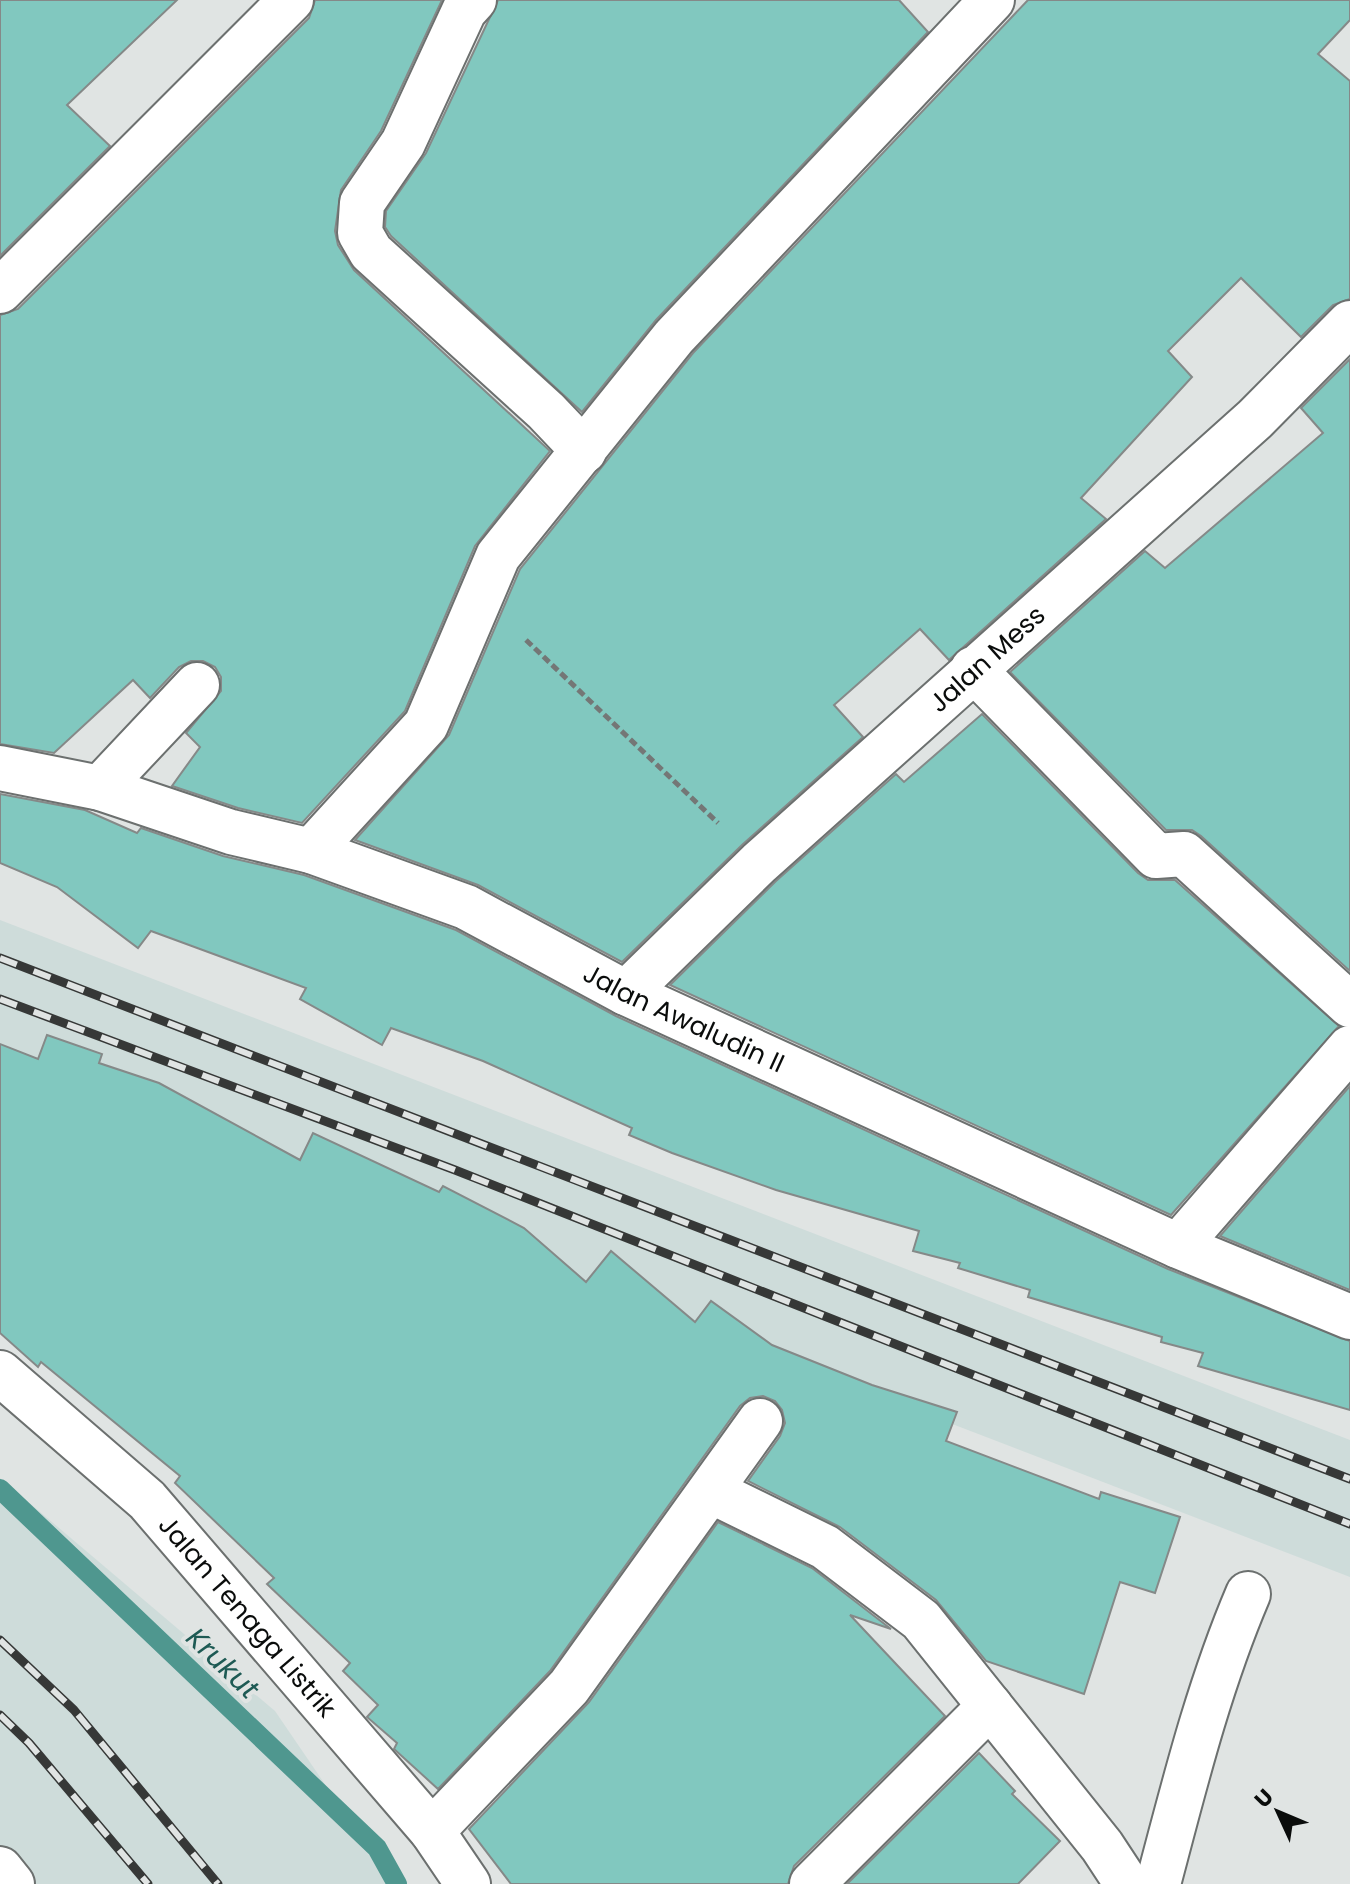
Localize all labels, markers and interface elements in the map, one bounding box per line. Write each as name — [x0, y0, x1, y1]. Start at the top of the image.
street label: Jalan Mess — [921, 597, 1053, 721]
street label: Jalan Awaludin II — [577, 955, 790, 1081]
street label: Jalan Tenaga Listrik — [150, 1508, 345, 1726]
water label: Krukut — [178, 1619, 268, 1708]
north arrow — [1238, 1772, 1318, 1852]
text: U — [1247, 1782, 1281, 1815]

